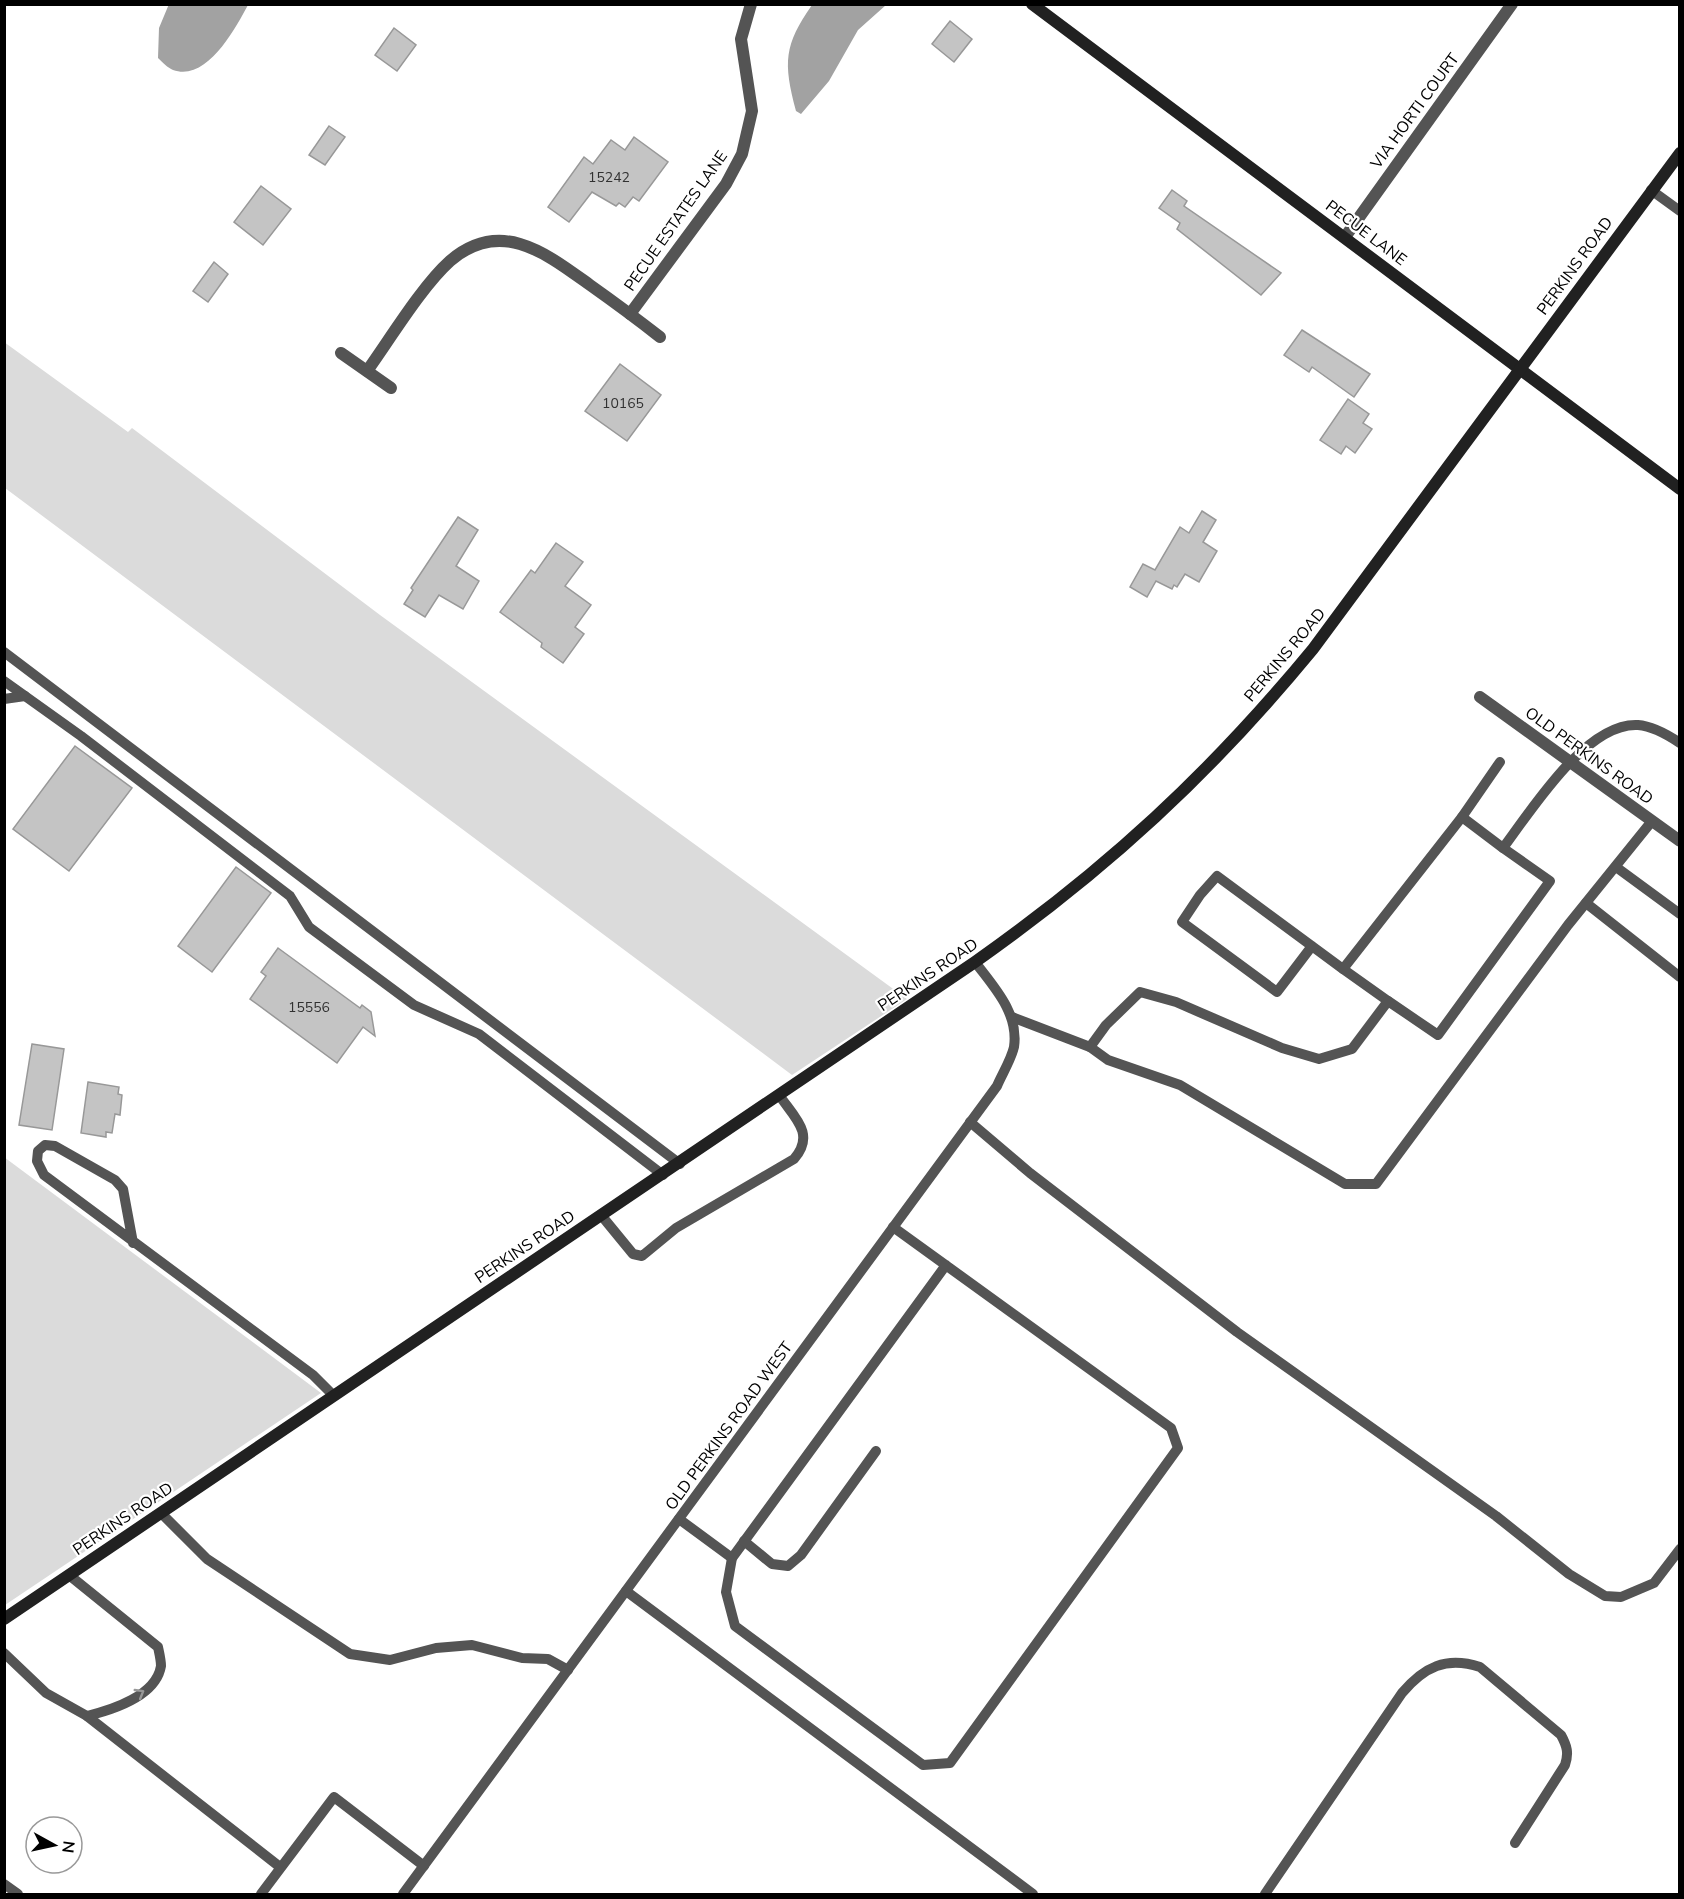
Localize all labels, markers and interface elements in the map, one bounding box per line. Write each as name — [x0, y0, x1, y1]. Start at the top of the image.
street label: VIA HORTI COURT — [1365, 48, 1465, 174]
street label: PECUE ESTATES LANE — [619, 146, 733, 296]
house number: 15242 — [588, 168, 630, 187]
street label: PECUE LANE — [1321, 195, 1411, 271]
street label: PERKINS ROAD — [1532, 212, 1618, 320]
house number: 10165 — [602, 394, 644, 413]
street label: PERKINS ROAD — [1239, 603, 1331, 707]
street label: OLD PERKINS ROAD — [1521, 702, 1657, 810]
street label: PERKINS ROAD — [874, 933, 982, 1017]
house number: 15556 — [288, 998, 330, 1017]
street label: PERKINS ROAD — [471, 1205, 579, 1289]
street label: OLD PERKINS ROAD WEST — [660, 1337, 798, 1515]
street label: PERKINS ROAD — [69, 1477, 177, 1561]
one-way arrow — [134, 1688, 144, 1700]
north arrow — [24, 1815, 84, 1875]
text: N — [56, 1839, 80, 1854]

